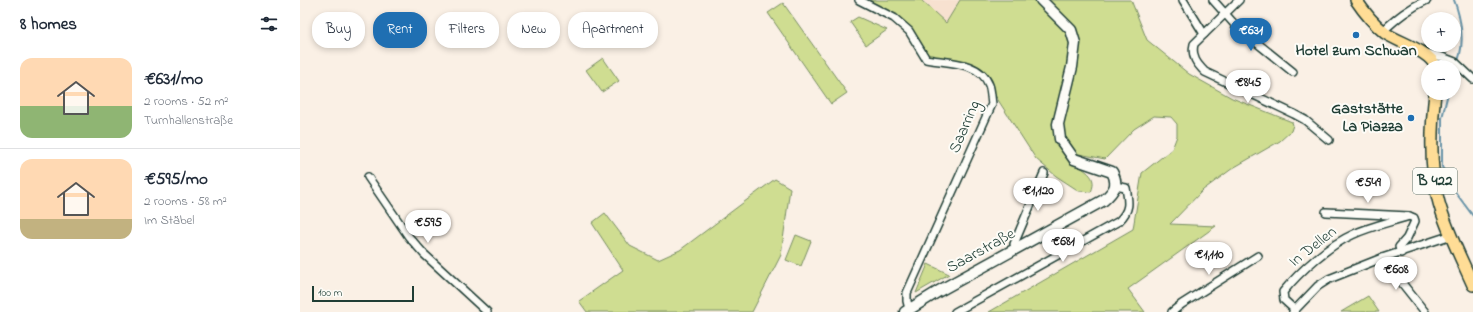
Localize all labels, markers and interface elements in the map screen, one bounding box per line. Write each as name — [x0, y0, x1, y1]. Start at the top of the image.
text: 8 homes — [20, 12, 77, 37]
chip: Buy — [312, 12, 365, 48]
chip: Rent — [373, 12, 427, 48]
chip: Filters — [435, 12, 499, 48]
chip: New — [507, 12, 560, 48]
chip: Apartment — [568, 12, 658, 48]
map controls — [1421, 12, 1461, 100]
button: + — [1421, 12, 1461, 52]
icon: filters — [258, 13, 280, 35]
pin: €631 — [1227, 18, 1275, 52]
text: €631 — [1239, 21, 1263, 40]
marker: Hotel zum Schwan — [1351, 30, 1361, 40]
place label: Hotel zum Schwan — [1295, 39, 1417, 63]
button: − — [1421, 60, 1461, 100]
text: €631/mo — [144, 67, 203, 92]
pin: €845 — [1224, 70, 1272, 104]
text: €845 — [1235, 73, 1261, 92]
icon: home — [52, 74, 100, 122]
text: 2 rooms · 52 m² — [144, 92, 228, 111]
street label: Saarring — [943, 97, 987, 157]
place label: Gaststätte La Piazza — [1331, 97, 1404, 139]
text: Turnhallenstraße — [144, 111, 233, 130]
marker: Gaststätte La Piazza — [1406, 113, 1416, 123]
text: €595/mo — [144, 167, 208, 192]
road number: B 422 — [1413, 168, 1457, 194]
pin: €549 — [1344, 170, 1392, 204]
text: €549 — [1355, 173, 1381, 192]
icon: home — [52, 175, 100, 223]
pin: €1,120 — [1005, 178, 1071, 212]
text: €1,120 — [1022, 181, 1054, 200]
text: 2 rooms · 58 m² — [144, 192, 227, 211]
pin: €595 — [404, 210, 452, 244]
text: Im Stäbel — [144, 211, 195, 230]
text: €595 — [414, 213, 442, 232]
street label: In Dellen — [1284, 221, 1342, 273]
street label: Saarstraße — [942, 222, 1020, 280]
pin: €681 — [1039, 229, 1087, 263]
text: €681 — [1051, 232, 1075, 251]
pin: €1,110 — [1176, 242, 1242, 276]
text: €1,110 — [1194, 245, 1224, 264]
pin: €608 — [1372, 257, 1420, 291]
text: €608 — [1383, 260, 1409, 279]
scale bar — [312, 284, 414, 303]
text: 100 m — [318, 285, 342, 301]

